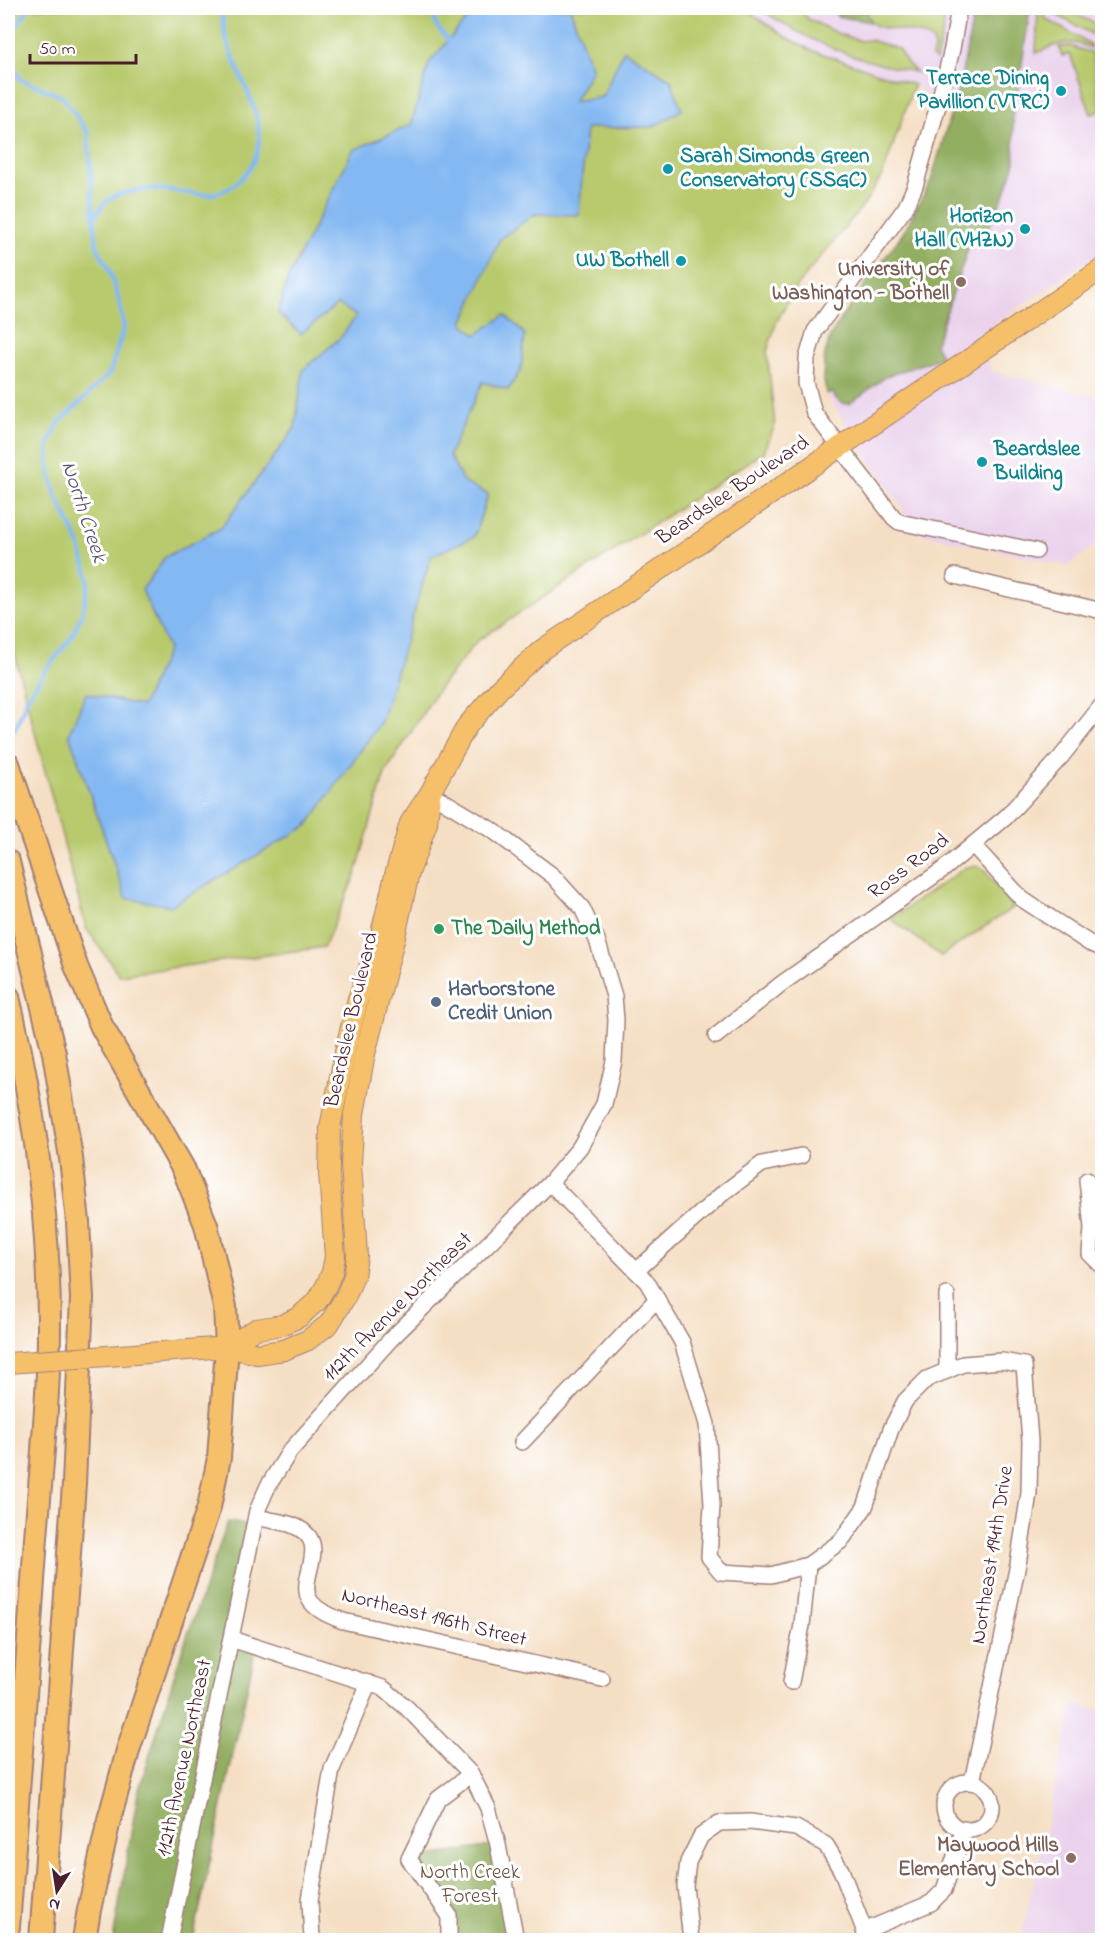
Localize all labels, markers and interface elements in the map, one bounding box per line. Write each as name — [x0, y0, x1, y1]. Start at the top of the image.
scale bar — [30, 27, 136, 65]
text: 50 m — [39, 37, 76, 63]
place label: Terrace Dining Pavillion (VTRC) — [917, 64, 1050, 118]
marker: Terrace Dining Pavillion (VTRC) — [1054, 84, 1068, 98]
place label: Sarah Simonds Green Conservatory (SSGC) — [680, 142, 869, 198]
marker: Sarah Simonds Green Conservatory (SSGC) — [661, 162, 675, 176]
place label: Horizon Hall (VHZN) — [915, 202, 1014, 256]
marker: Horizon Hall (VHZN) — [1018, 222, 1032, 236]
place label: UW Bothell — [576, 246, 669, 276]
marker: UW Bothell — [674, 254, 688, 268]
place label: University of Washington - Bothell — [772, 255, 950, 311]
marker: University of Washington - Bothell — [954, 275, 968, 289]
street label: Beardslee Boulevard — [650, 428, 816, 554]
place label: Beardslee Building — [993, 435, 1081, 491]
marker: Beardslee Building — [975, 455, 989, 469]
water label: North Creek — [52, 457, 115, 568]
street label: Ross Road — [862, 826, 956, 908]
place label: The Daily Method — [451, 914, 601, 946]
marker: The Daily Method — [432, 922, 446, 936]
street label: Beardslee Boulevard — [317, 929, 387, 1112]
place label: Harborstone Credit Union — [448, 975, 556, 1029]
marker: Harborstone Credit Union — [429, 995, 443, 1009]
street label: 112th Avenue Northeast — [316, 1225, 480, 1389]
street label: Northeast 194th Drive — [964, 1463, 1022, 1646]
street label: Northeast 196th Street — [338, 1580, 530, 1656]
street label: 112th Avenue Northeast — [149, 1656, 221, 1860]
place label: Maywood Hills Elementary School — [898, 1831, 1059, 1887]
marker: Maywood Hills Elementary School — [1064, 1851, 1078, 1865]
park label: North Creek Forest — [420, 1858, 521, 1912]
north arrow — [27, 1861, 87, 1921]
text: N — [46, 1891, 62, 1917]

